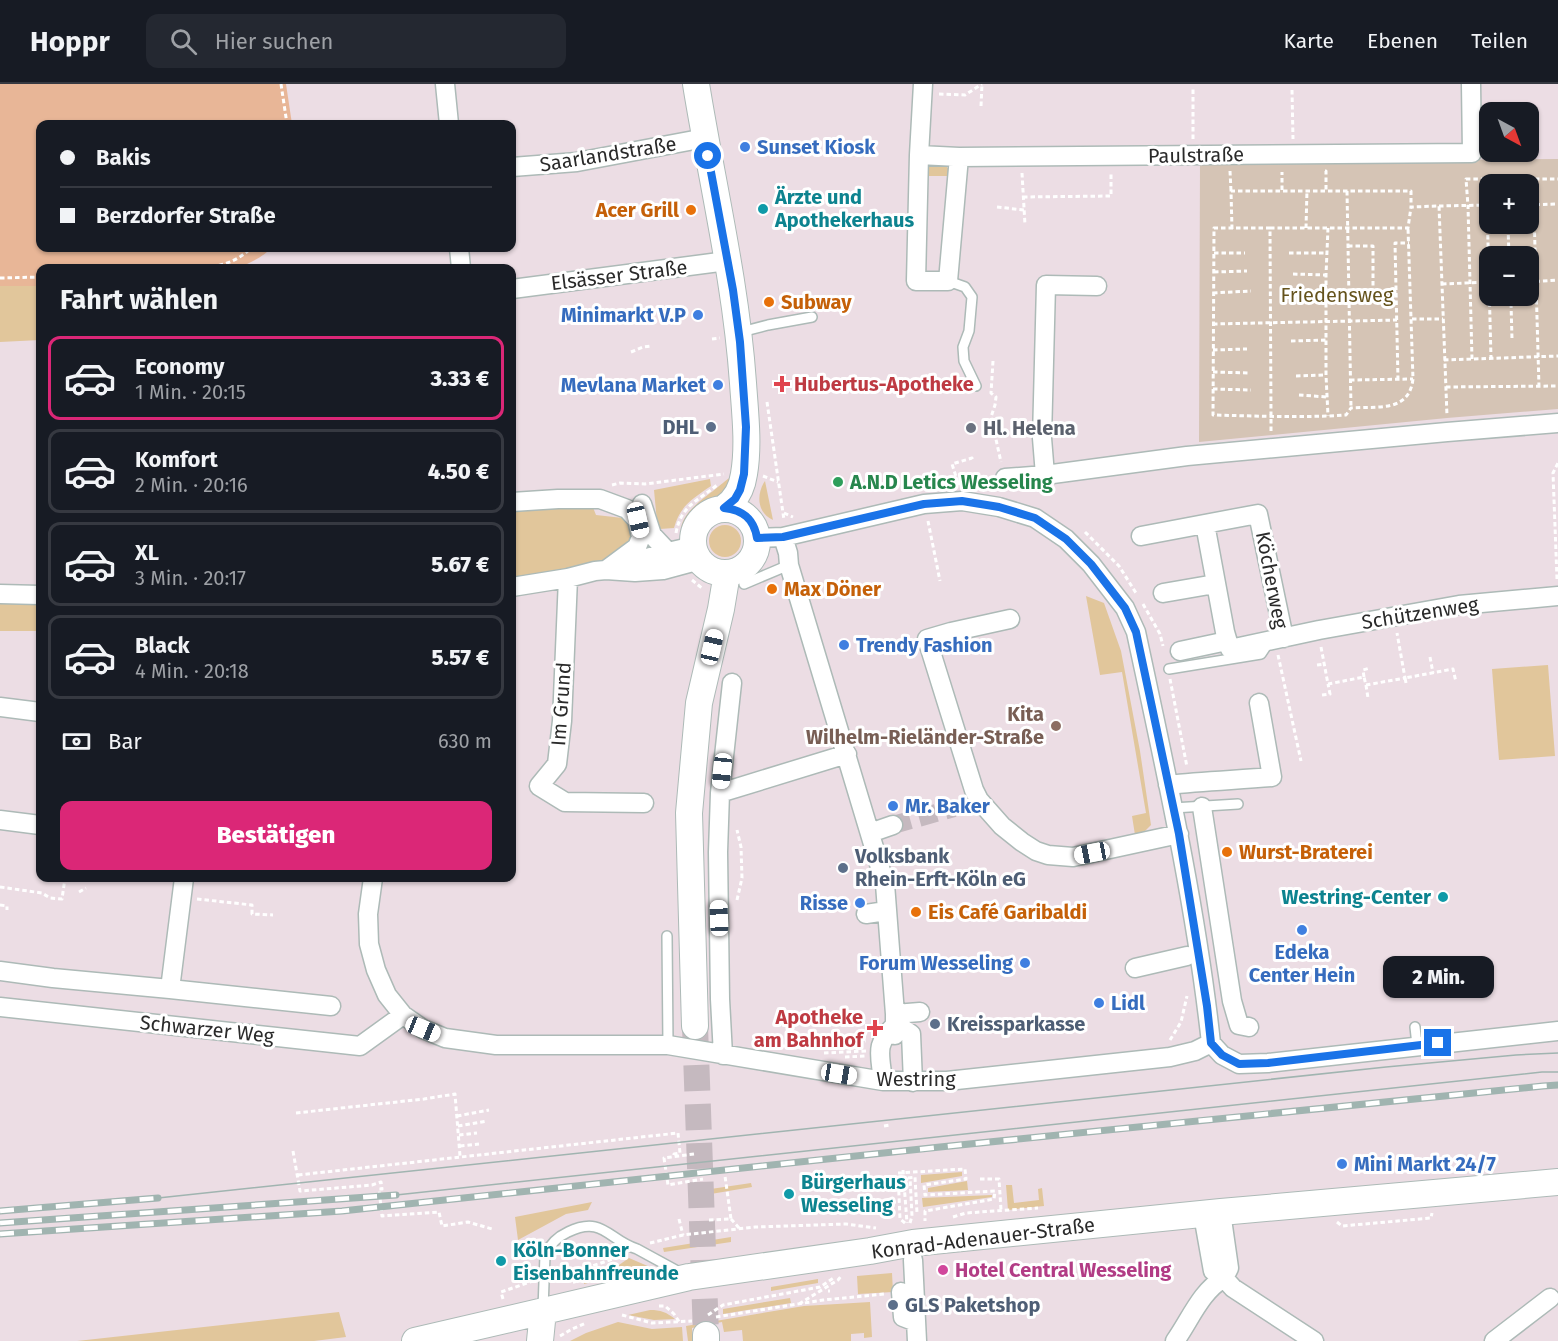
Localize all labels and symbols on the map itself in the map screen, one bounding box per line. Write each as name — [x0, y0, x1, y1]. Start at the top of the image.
north arrow — [1479, 102, 1539, 162]
street label: Saarlandstraße — [538, 131, 678, 177]
place label: Sunset Kiosk — [757, 135, 876, 159]
marker: Sunset Kiosk — [738, 140, 752, 154]
route start — [694, 142, 721, 169]
street label: Paulstraße — [1148, 142, 1244, 168]
place label: Ärzte und Apothekerhaus — [774, 185, 914, 232]
place label: Acer Grill — [595, 198, 679, 222]
marker: Ärzte und Apothekerhaus — [756, 202, 770, 216]
marker: Acer Grill — [684, 203, 698, 217]
street label: Elsässer Straße — [549, 255, 689, 295]
park label: Friedensweg — [1281, 283, 1394, 307]
place label: Subway — [781, 290, 852, 314]
marker: Subway — [762, 295, 776, 309]
place label: Minimarkt V.P — [561, 303, 686, 327]
marker: Minimarkt V.P — [691, 308, 705, 322]
place label: Hubertus-Apotheke — [794, 372, 974, 396]
place label: Mevlana Market — [561, 373, 706, 397]
marker: Hubertus-Apotheke — [775, 377, 789, 391]
marker: Mevlana Market — [711, 378, 725, 392]
place label: DHL — [662, 415, 699, 439]
place label: Hl. Helena — [983, 416, 1076, 440]
marker: DHL — [704, 420, 718, 434]
marker: Hl. Helena — [964, 421, 978, 435]
place label: A.N.D Letics Wesseling — [849, 470, 1054, 494]
marker: A.N.D Letics Wesseling — [831, 475, 845, 489]
car — [625, 500, 651, 540]
street label: Köcherweg — [1251, 529, 1293, 631]
place label: Max Döner — [784, 577, 882, 601]
marker: Max Döner — [765, 582, 779, 596]
street label: Schützenweg — [1360, 592, 1481, 634]
car — [699, 627, 725, 667]
place label: Trendy Fashion — [856, 633, 993, 657]
marker: Trendy Fashion — [837, 638, 851, 652]
street label: Im Grund — [546, 661, 576, 747]
place label: Kita Wilhelm-Rieländer-Straße — [806, 702, 1044, 749]
marker: Kita Wilhelm-Rieländer-Straße — [1049, 719, 1063, 733]
car — [711, 752, 733, 790]
place label: Mr. Baker — [905, 794, 991, 818]
marker: Mr. Baker — [886, 799, 900, 813]
place label: Wurst-Braterei — [1239, 840, 1373, 864]
car — [1073, 841, 1111, 865]
place label: Volksbank Rhein-Erft-Köln eG — [854, 844, 1026, 891]
marker: Wurst-Braterei — [1220, 845, 1234, 859]
marker: Volksbank Rhein-Erft-Köln eG — [836, 861, 850, 875]
place label: Westring-Center — [1282, 885, 1432, 909]
marker: Westring-Center — [1436, 890, 1450, 904]
place label: Risse — [800, 891, 848, 915]
marker: Risse — [853, 896, 867, 910]
car — [709, 900, 729, 936]
place label: Eis Café Garibaldi — [928, 900, 1087, 924]
marker: Eis Café Garibaldi — [909, 905, 923, 919]
marker: Edeka Center Hein — [1295, 923, 1309, 937]
place label: Edeka Center Hein — [1249, 940, 1355, 987]
place label: Forum Wesseling — [859, 951, 1014, 975]
marker: Forum Wesseling — [1018, 956, 1032, 970]
callout: 2 Min. — [1382, 956, 1494, 998]
place label: Lidl — [1111, 991, 1145, 1015]
marker: Lidl — [1092, 996, 1106, 1010]
place label: Apotheke am Bahnhof — [754, 1005, 865, 1052]
street label: Schwarzer Weg — [139, 1010, 276, 1048]
place label: Kreissparkasse — [947, 1012, 1085, 1036]
car — [403, 1014, 443, 1044]
marker: Kreissparkasse — [928, 1017, 942, 1031]
marker: Apotheke am Bahnhof — [868, 1021, 882, 1035]
route end — [1424, 1029, 1451, 1056]
car — [820, 1062, 858, 1086]
street label: Westring — [876, 1067, 956, 1091]
place label: Mini Markt 24/7 — [1354, 1152, 1496, 1176]
marker: Mini Markt 24/7 — [1335, 1157, 1349, 1171]
place label: Bürgerhaus Wesseling — [801, 1170, 906, 1217]
marker: Bürgerhaus Wesseling — [782, 1187, 796, 1201]
street label: Konrad-Adenauer-Straße — [870, 1212, 1096, 1264]
place label: Köln-Bonner Eisenbahnfreunde — [513, 1238, 679, 1285]
marker: Köln-Bonner Eisenbahnfreunde — [494, 1254, 508, 1268]
place label: Hotel Central Wesseling — [955, 1258, 1172, 1282]
marker: Hotel Central Wesseling — [936, 1263, 950, 1277]
place label: GLS Paketshop — [905, 1293, 1040, 1317]
marker: GLS Paketshop — [886, 1298, 900, 1312]

